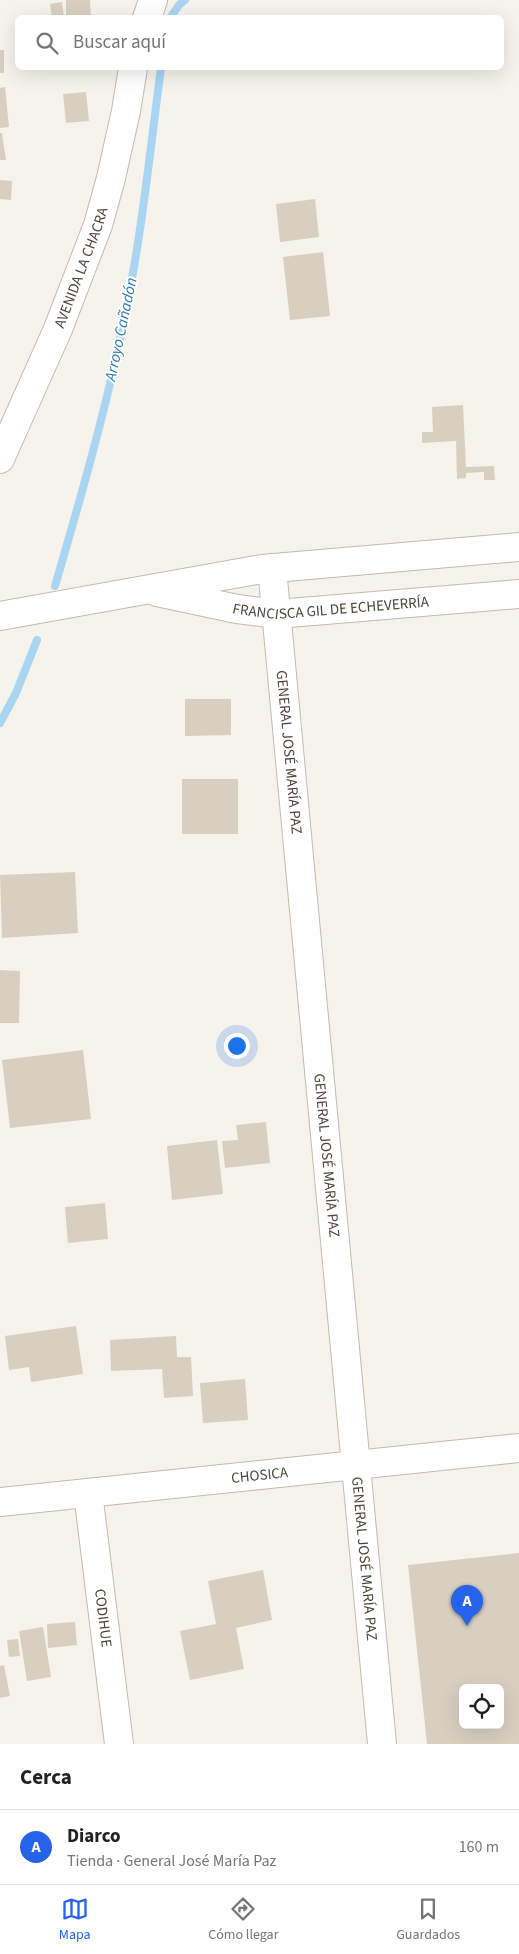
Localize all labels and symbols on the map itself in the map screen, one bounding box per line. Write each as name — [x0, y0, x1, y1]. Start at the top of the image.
street label: AVENIDA LA CHACRA — [49, 204, 114, 331]
water label: Arroyo Cañadón — [99, 276, 143, 384]
street label: FRANCISCA GIL DE ECHEVERRÍA — [231, 591, 431, 625]
street label: GENERAL JOSÉ MARÍA PAZ — [271, 669, 307, 835]
your location — [224, 1033, 250, 1059]
street label: GENERAL JOSÉ MARÍA PAZ — [308, 1073, 345, 1238]
street label: CHOSICA — [230, 1462, 290, 1489]
street label: GENERAL JOSÉ MARÍA PAZ — [346, 1476, 382, 1642]
pin: A — [451, 1585, 483, 1626]
street label: CODIHUE — [89, 1588, 117, 1649]

